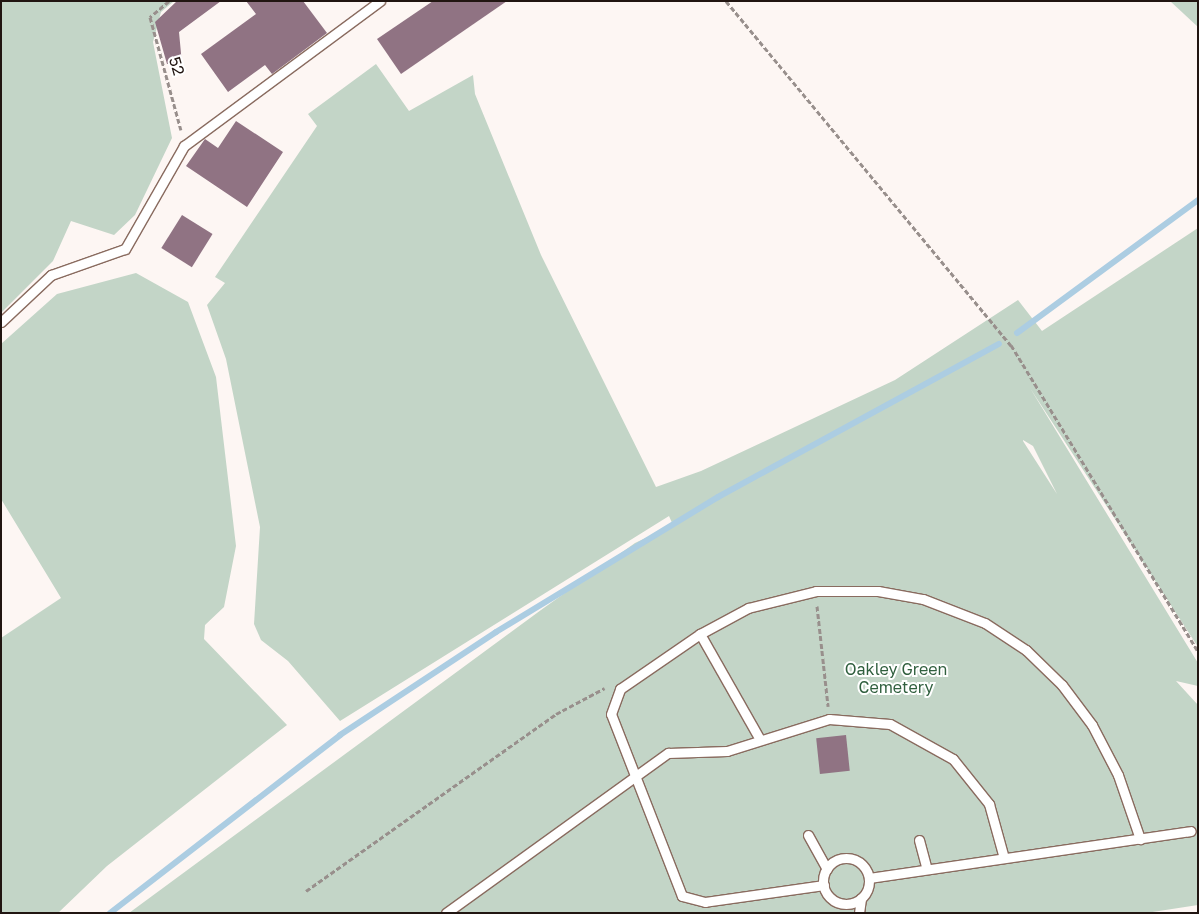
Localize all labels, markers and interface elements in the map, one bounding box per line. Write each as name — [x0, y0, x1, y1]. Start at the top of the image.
street label: 52 — [165, 54, 189, 78]
park label: Oakley Green Cemetery — [845, 659, 947, 697]

